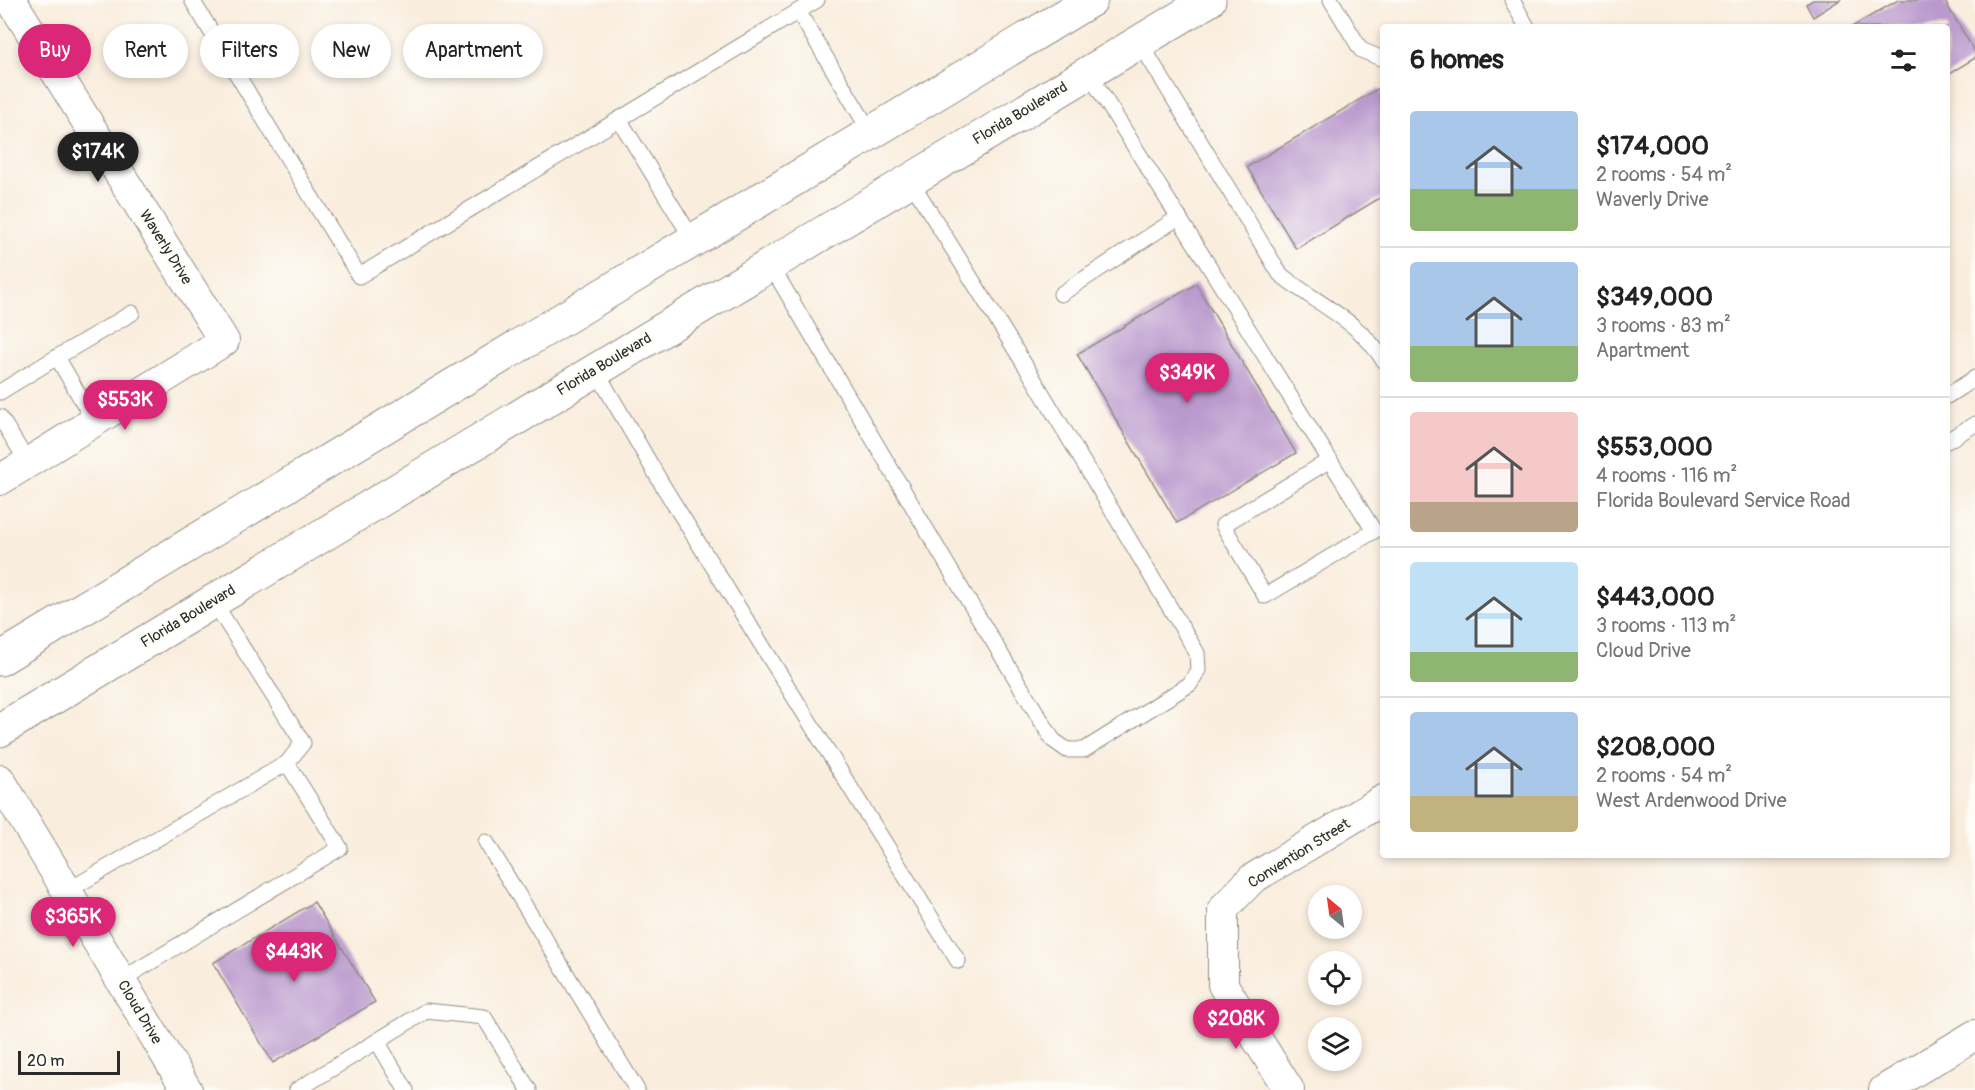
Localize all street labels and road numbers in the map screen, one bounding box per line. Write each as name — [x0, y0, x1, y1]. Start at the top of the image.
street label: Florida Boulevard — [969, 78, 1071, 149]
street label: Waverly Drive — [135, 206, 196, 289]
street label: Florida Boulevard — [553, 329, 655, 400]
street label: Florida Boulevard — [137, 581, 239, 652]
street label: Convention Street — [1245, 814, 1355, 892]
street label: Cloud Drive — [113, 977, 166, 1048]

